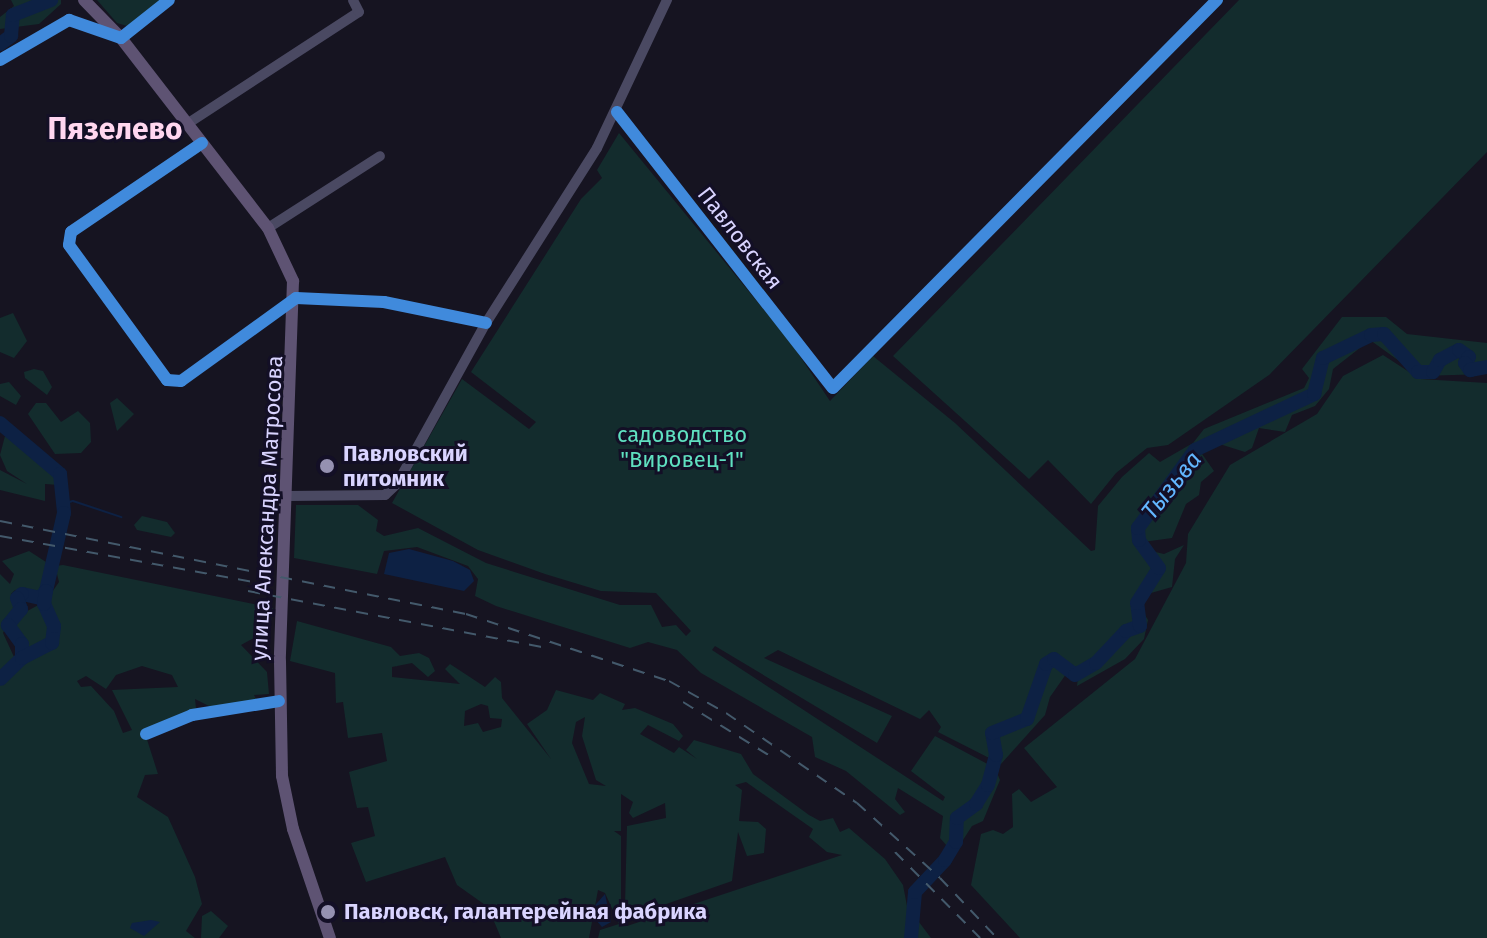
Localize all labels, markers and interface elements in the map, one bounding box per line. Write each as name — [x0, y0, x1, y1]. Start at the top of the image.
district label: Пязелево — [47, 111, 183, 147]
street label: Павловская — [692, 182, 788, 294]
street label: улица Александра Матросова — [246, 355, 288, 661]
park label: садоводство "Вировец-1" — [617, 421, 747, 472]
place label: Павловский питомник — [343, 440, 468, 492]
water label: Тызьва — [1136, 446, 1208, 526]
marker: Павловский питомник — [318, 457, 336, 475]
place label: Павловск, галантерейная фабрика — [344, 899, 707, 925]
marker: Павловск, галантерейная фабрика — [319, 903, 337, 921]

